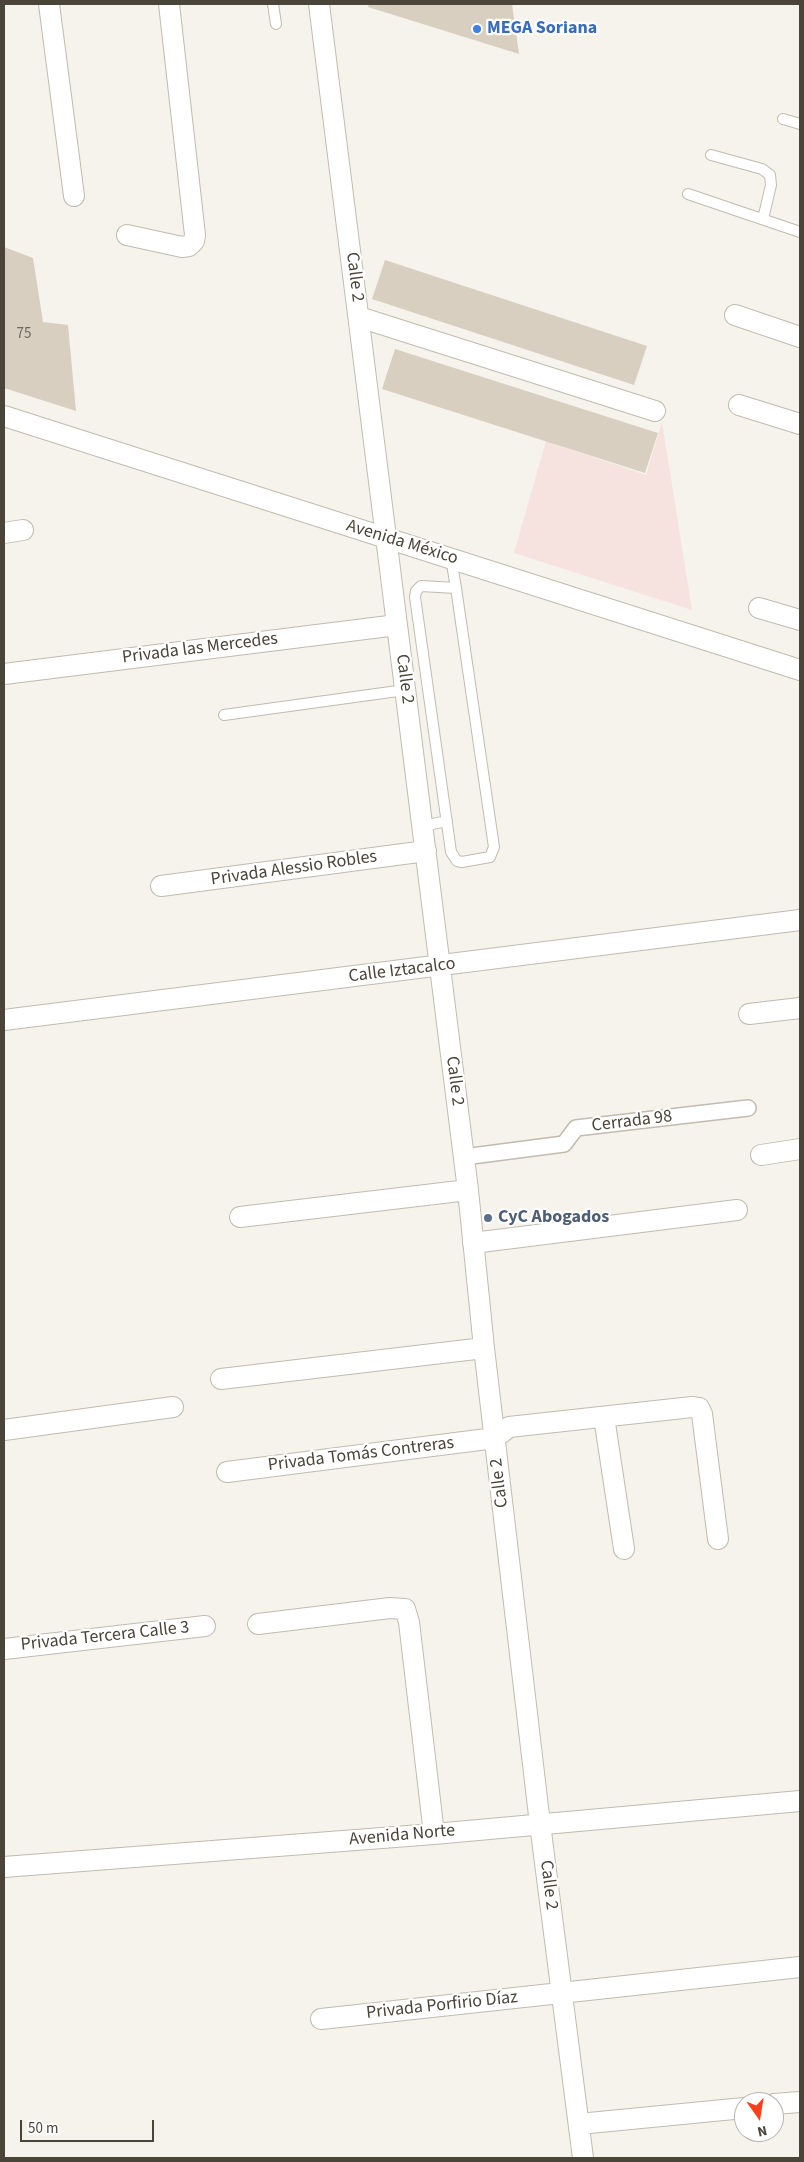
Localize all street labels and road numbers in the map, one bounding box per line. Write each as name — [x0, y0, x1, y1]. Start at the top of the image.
street label: Calle 2 — [340, 251, 368, 303]
street label: Avenida México — [343, 516, 461, 570]
street label: Privada las Mercedes — [121, 629, 279, 669]
street label: Calle 2 — [390, 653, 418, 705]
street label: Privada Alessio Robles — [209, 847, 379, 891]
street label: Calle Iztacalco — [347, 954, 457, 988]
street label: Calle 2 — [440, 1055, 468, 1107]
street label: Cerrada 98 — [591, 1106, 673, 1138]
street label: Privada Tomás Contreras — [267, 1433, 455, 1477]
street label: Calle 2 — [486, 1457, 514, 1509]
street label: Privada Tercera Calle 3 — [20, 1617, 190, 1657]
street label: Avenida Norte — [348, 1821, 456, 1851]
street label: Calle 2 — [534, 1859, 562, 1911]
street label: Privada Porfirio Díaz — [365, 1987, 519, 2025]

